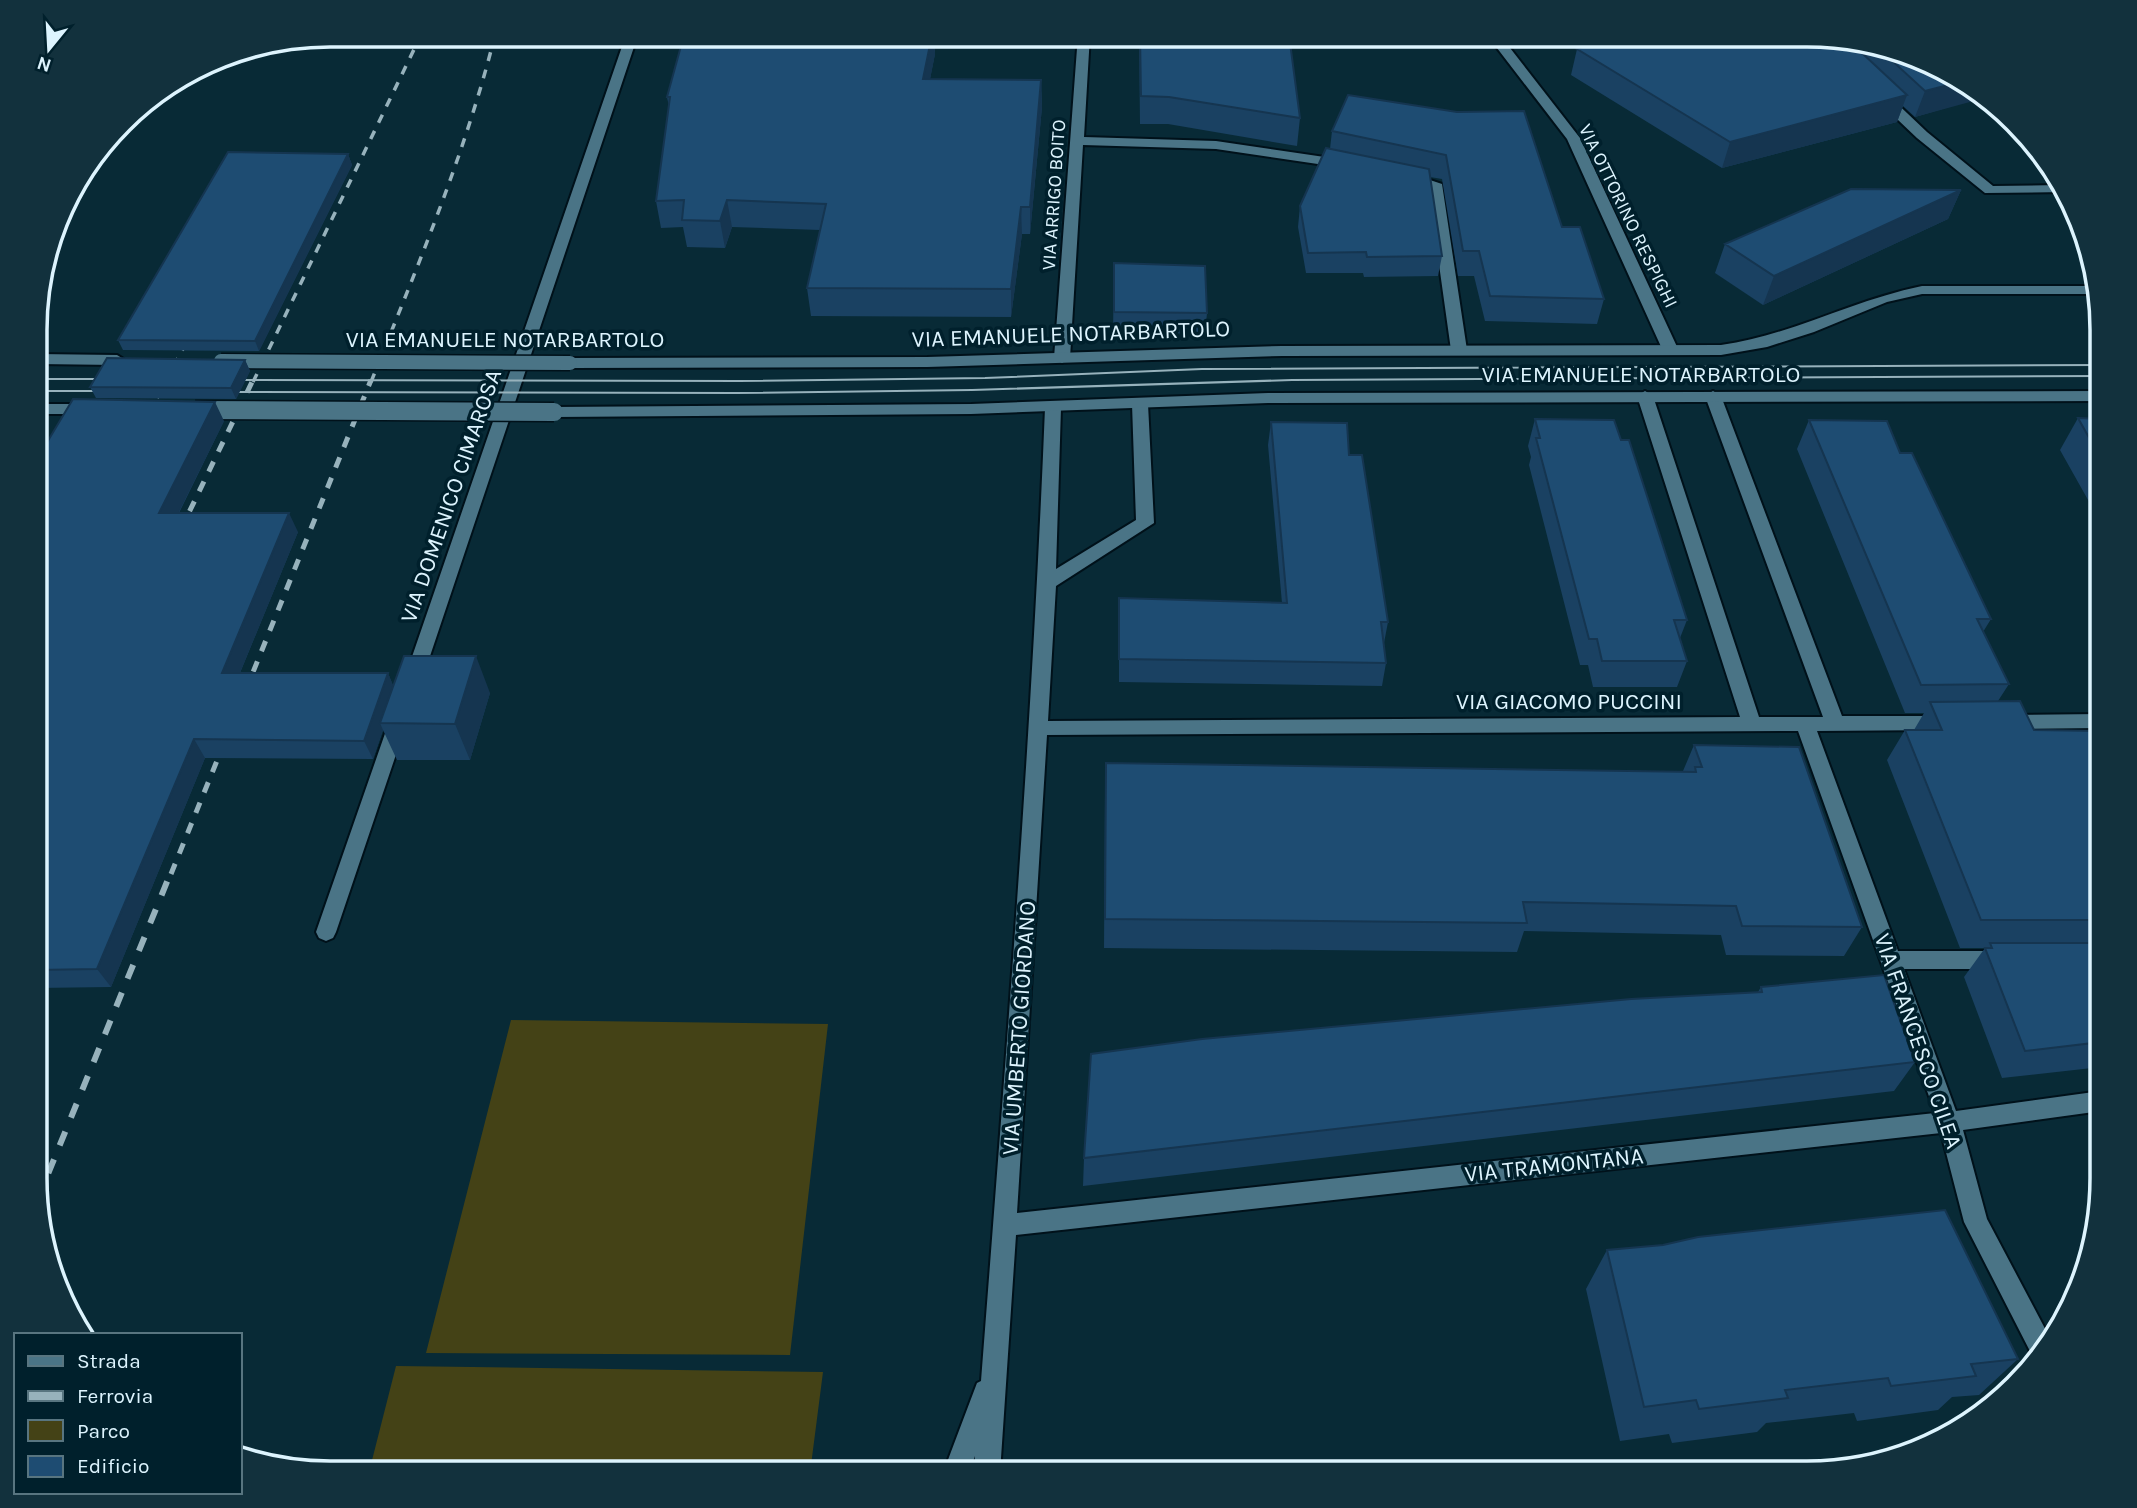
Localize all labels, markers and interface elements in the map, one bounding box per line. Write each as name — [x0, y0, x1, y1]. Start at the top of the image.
north arrow — [14, 14, 84, 84]
text: N — [34, 52, 54, 77]
street label: VIA ARRIGO BOITO — [1038, 119, 1070, 271]
street label: VIA OTTORINO RESPIGHI — [1574, 121, 1682, 311]
street label: VIA EMANUELE NOTARBARTOLO — [911, 315, 1231, 353]
street label: VIA EMANUELE NOTARBARTOLO — [346, 326, 664, 353]
street label: VIA EMANUELE NOTARBARTOLO — [1482, 361, 1800, 388]
street label: VIA DOMENICO CIMAROSA — [395, 366, 507, 626]
street label: VIA GIACOMO PUCCINI — [1456, 688, 1682, 715]
street label: VIA UMBERTO GIORDANO — [997, 900, 1041, 1156]
street label: VIA FRANCESCO CILEA — [1868, 930, 1968, 1152]
street label: VIA TRAMONTANA — [1463, 1142, 1645, 1188]
legend — [14, 1333, 242, 1494]
text: Strada — [77, 1349, 141, 1373]
text: Ferrovia — [77, 1384, 153, 1408]
text: Parco — [77, 1419, 130, 1443]
text: Edificio — [77, 1454, 150, 1478]

